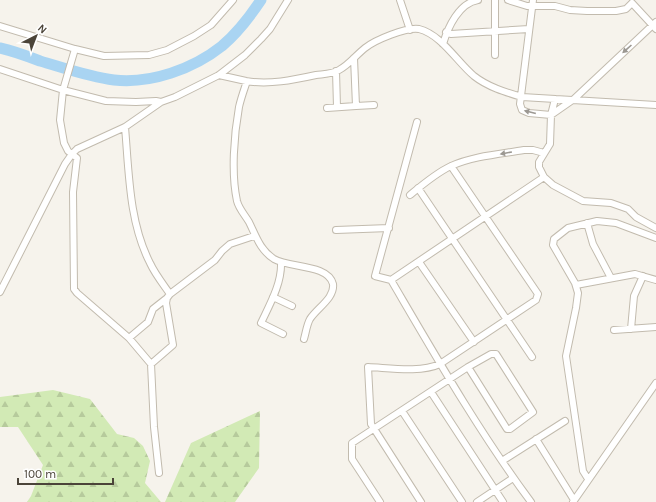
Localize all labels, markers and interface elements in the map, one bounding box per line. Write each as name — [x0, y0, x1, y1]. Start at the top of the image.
north arrow — [16, 16, 56, 56]
text: N — [35, 21, 50, 36]
one-way arrow — [622, 44, 632, 54]
one-way arrow — [523, 109, 535, 115]
one-way arrow — [500, 151, 512, 157]
scale bar — [18, 460, 113, 486]
text: 100 m — [24, 467, 56, 481]

